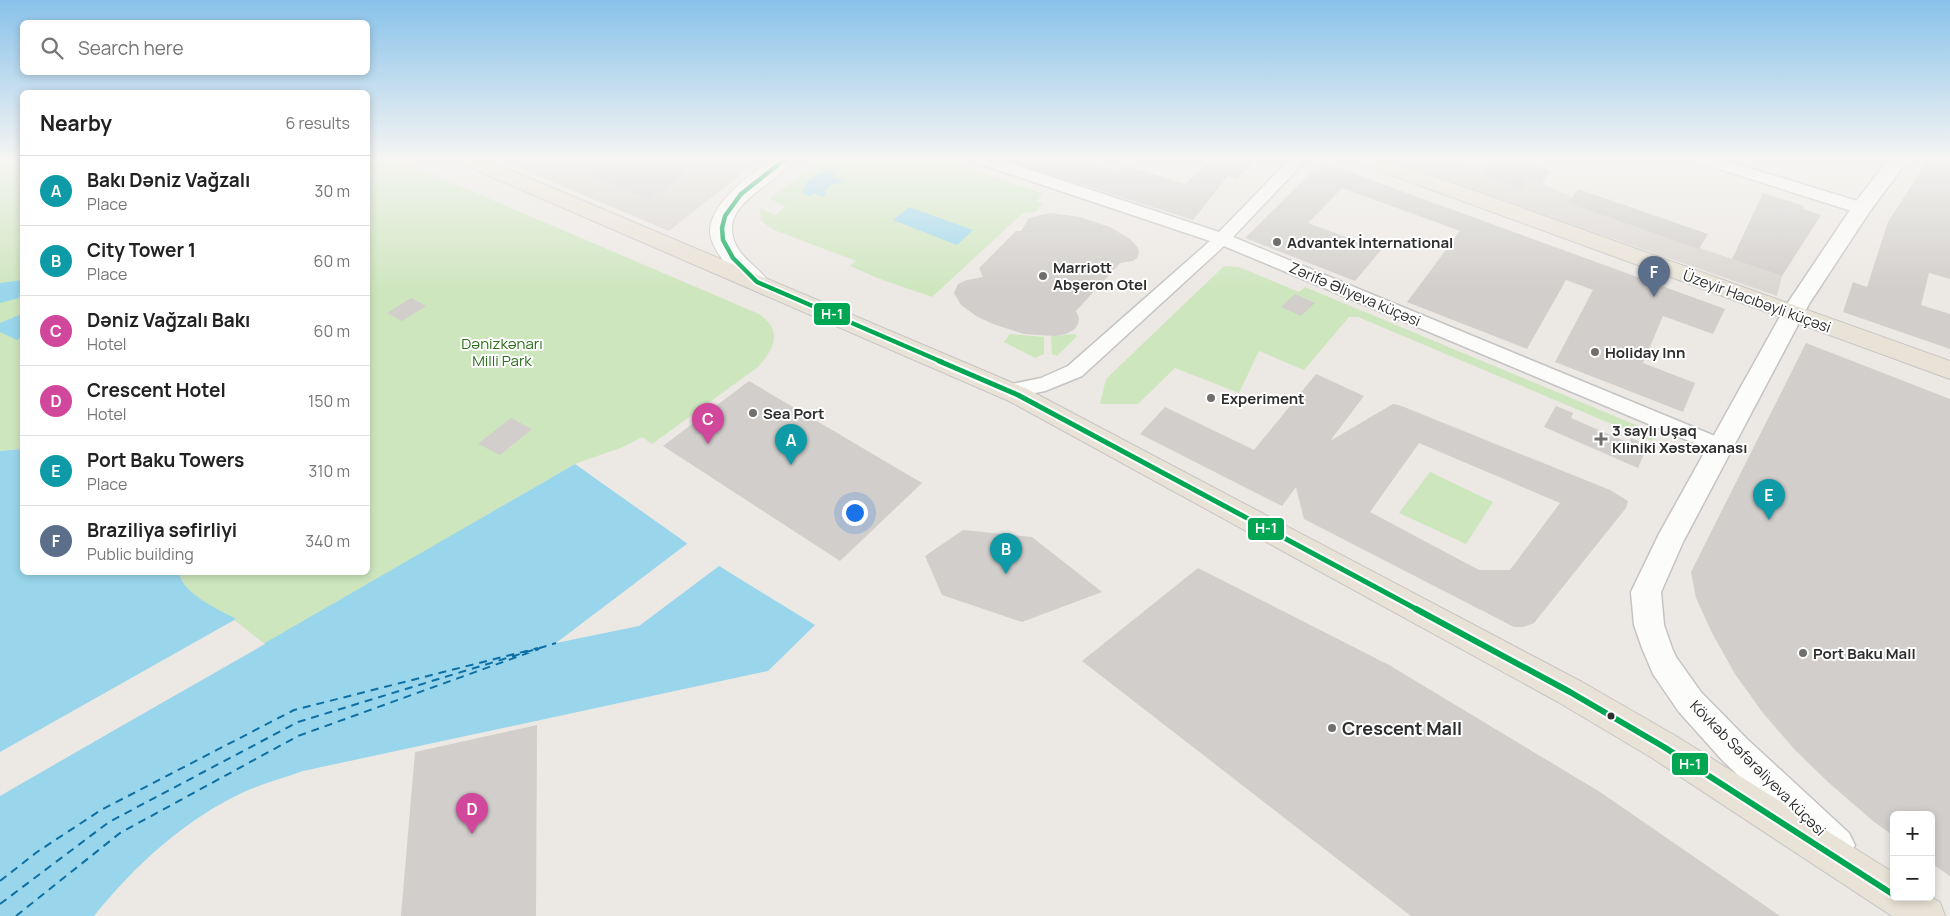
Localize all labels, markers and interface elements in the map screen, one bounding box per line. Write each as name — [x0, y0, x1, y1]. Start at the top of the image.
search box — [20, 20, 370, 75]
icon: search — [38, 34, 66, 62]
text: Search here — [78, 35, 184, 61]
text: Nearby — [40, 109, 112, 137]
text: 6 results — [285, 112, 350, 134]
text: Bakı Dəniz Vağzalı — [87, 167, 250, 193]
text: A — [51, 180, 61, 202]
text: 30 m — [315, 180, 350, 202]
text: Place — [87, 193, 127, 215]
place label: Advantek İnternational — [1287, 232, 1453, 253]
marker: Advantek İnternational — [1271, 236, 1283, 248]
text: City Tower 1 — [87, 237, 196, 263]
text: B — [51, 250, 61, 272]
text: 60 m — [314, 250, 350, 272]
pin: F — [1638, 256, 1670, 297]
place label: Marriott Abşeron Otel — [1053, 257, 1147, 295]
street label: Zərifə Əliyeva küçəsi — [1286, 257, 1424, 331]
text: Place — [87, 263, 127, 285]
street label: Üzeyir Hacıbəyli küçəsi — [1680, 264, 1834, 338]
marker: Marriott Abşeron Otel — [1037, 270, 1049, 282]
line badge: H-1 — [813, 302, 851, 326]
text: H-1 — [821, 304, 843, 323]
text: Dəniz Vağzalı Bakı — [87, 307, 250, 333]
text: C — [50, 320, 62, 342]
text: 60 m — [314, 320, 350, 342]
text: Hotel — [87, 333, 127, 355]
park label: Dənizkənarı Milli Park — [461, 333, 543, 371]
place label: Holiday Inn — [1605, 342, 1685, 363]
marker: Holiday Inn — [1589, 346, 1601, 358]
text: Crescent Hotel — [87, 377, 226, 403]
place label: Experiment — [1221, 388, 1305, 409]
text: D — [50, 390, 62, 412]
text: 150 m — [308, 390, 350, 412]
marker: Experiment — [1205, 392, 1217, 404]
text: Hotel — [87, 403, 127, 425]
pin: C — [692, 403, 724, 444]
place label: Sea Port — [763, 403, 825, 424]
marker: Sea Port — [747, 407, 759, 419]
place label: 3 saylı Uşaq Kliniki Xəstəxanası — [1612, 420, 1747, 458]
pin: A — [775, 424, 807, 465]
marker: 3 saylı Uşaq Kliniki Xəstəxanası — [1594, 432, 1608, 446]
text: Port Baku Towers — [87, 447, 244, 473]
text: E — [51, 460, 61, 482]
text: 310 m — [308, 460, 350, 482]
text: Place — [87, 473, 127, 495]
pin: E — [1753, 479, 1785, 520]
your location — [842, 500, 868, 526]
text: Braziliya səfirliyi — [87, 517, 237, 543]
line badge: H-1 — [1247, 517, 1285, 541]
text: H-1 — [1255, 518, 1277, 537]
text: F — [52, 530, 60, 552]
text: 340 m — [305, 530, 350, 552]
pin: B — [990, 533, 1022, 574]
text: Public building — [87, 543, 194, 565]
place label: Port Baku Mall — [1813, 643, 1916, 664]
marker: Port Baku Mall — [1797, 647, 1809, 659]
street label: Kövkəb Səfərəliyeva küçəsi — [1685, 695, 1831, 841]
unlabelled marker — [1606, 711, 1616, 721]
place label: Crescent Mall — [1342, 716, 1462, 740]
marker: Crescent Mall — [1326, 722, 1338, 734]
line badge: H-1 — [1671, 752, 1709, 776]
text: H-1 — [1679, 754, 1701, 773]
pin: D — [456, 793, 488, 834]
map controls — [1890, 811, 1935, 901]
button: + — [1890, 811, 1935, 856]
button: − — [1890, 856, 1935, 901]

